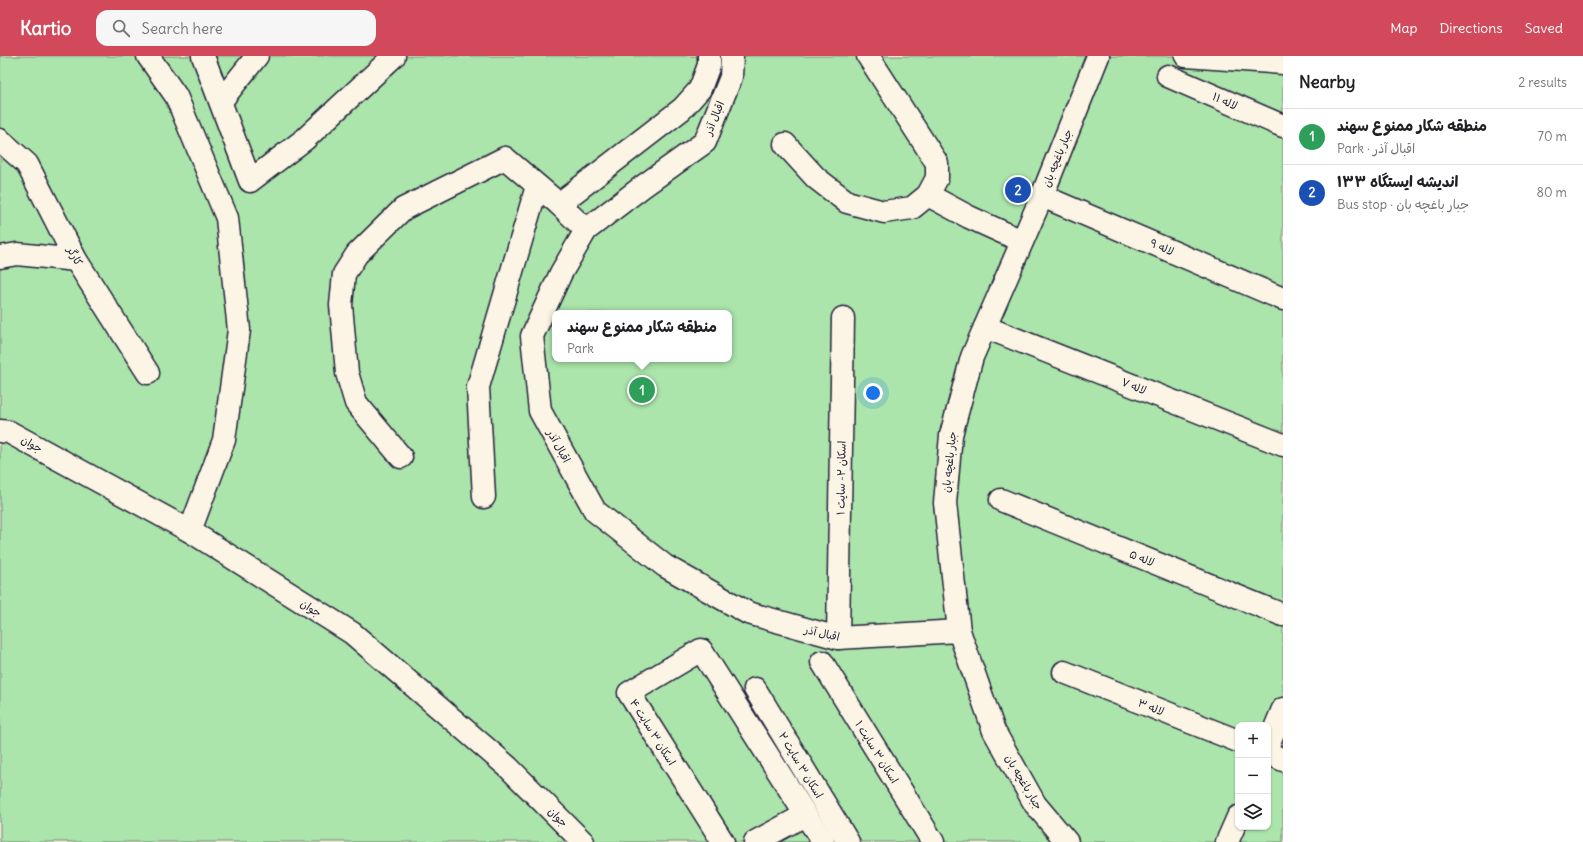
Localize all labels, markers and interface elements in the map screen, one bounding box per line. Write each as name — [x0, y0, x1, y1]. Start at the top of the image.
search box — [96, 10, 376, 46]
text: Kartio — [20, 16, 72, 40]
icon: search — [110, 17, 132, 39]
text: Search here — [142, 19, 223, 38]
text: Map — [1390, 19, 1417, 37]
text: Directions — [1439, 19, 1503, 37]
text: Saved — [1525, 19, 1563, 37]
text: Nearby — [1299, 71, 1355, 93]
text: 2 results — [1518, 74, 1567, 91]
street label: لاله ۱۱ — [1210, 89, 1240, 113]
street label: اقبال آذر — [700, 99, 728, 139]
text: منطقه شکار ممنوع سهند — [1337, 116, 1487, 135]
street label: جبار باغچه بان — [1039, 127, 1076, 190]
text: 1 — [1309, 128, 1315, 145]
text: 70 m — [1538, 128, 1567, 145]
text: Park · اقبال آذر — [1337, 140, 1415, 157]
text: اندیشه ایستگاه ۱۳۳ — [1337, 172, 1458, 191]
pin: 2 — [1005, 175, 1031, 205]
text: 2 — [1308, 184, 1316, 201]
text: 80 m — [1536, 184, 1567, 201]
text: Bus stop · جبار باغچه بان — [1337, 196, 1469, 213]
street label: لاله ۹ — [1148, 236, 1176, 258]
street label: کارگر — [64, 243, 86, 268]
popup — [552, 310, 732, 362]
text: منطقه شکار ممنوع سهند — [567, 317, 717, 336]
text: Park — [567, 340, 594, 357]
pin: 1 — [629, 375, 655, 405]
street label: لاله ۷ — [1119, 375, 1149, 397]
your location — [863, 383, 883, 403]
street label: اقبال آذر — [543, 426, 574, 466]
street label: جبار باغچه بان — [939, 431, 960, 494]
street label: جوان — [18, 432, 45, 456]
street label: اسکان ۲- سایت ۱ — [833, 441, 849, 515]
street label: لاله ۵ — [1127, 547, 1157, 569]
street label: جوان — [297, 596, 324, 621]
street label: اقبال آذر — [802, 622, 841, 645]
street label: لاله ۳ — [1136, 695, 1166, 719]
street label: اسکان ۳ سایت ۴ — [627, 696, 679, 768]
street label: اسکان ۳ سایت ۱ — [852, 718, 902, 786]
map controls — [1235, 722, 1271, 830]
button: + — [1235, 722, 1271, 758]
street label: اسکان ۳ سایت ۲ — [776, 729, 826, 801]
street label: جبار باغچه بان — [1001, 752, 1046, 813]
button: − — [1235, 758, 1271, 794]
button: layers — [1235, 794, 1271, 830]
street label: جوان — [544, 804, 571, 831]

